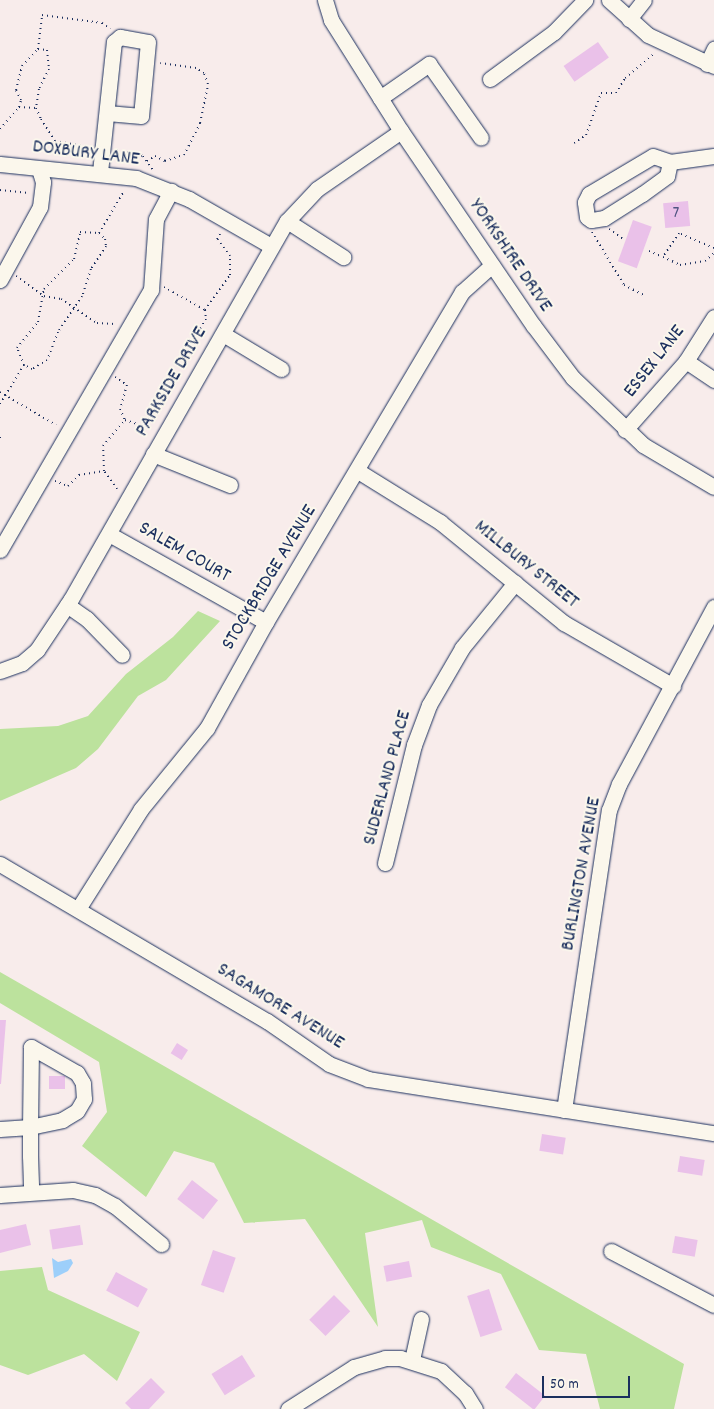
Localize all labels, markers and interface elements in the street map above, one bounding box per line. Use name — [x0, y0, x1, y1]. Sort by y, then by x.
street label: DOXBURY LANE — [31, 136, 141, 172]
street label: YORKSHIRE DRIVE — [463, 195, 557, 317]
house number: 7 — [673, 203, 679, 225]
street label: ESSEX LANE — [619, 321, 691, 403]
street label: PARKSIDE DRIVE — [131, 323, 213, 441]
street label: STOCKBRIDGE AVENUE — [217, 501, 323, 655]
street label: MILLBURY STREET — [469, 515, 583, 615]
street label: SALEM COURT — [134, 517, 234, 589]
street label: SUDERLAND PLACE — [358, 708, 418, 848]
street label: BURLINGTON AVENUE — [557, 795, 607, 953]
street label: SAGAMORE AVENUE — [212, 958, 348, 1056]
scale bar — [544, 1366, 632, 1398]
text: 50 m — [550, 1374, 579, 1396]

